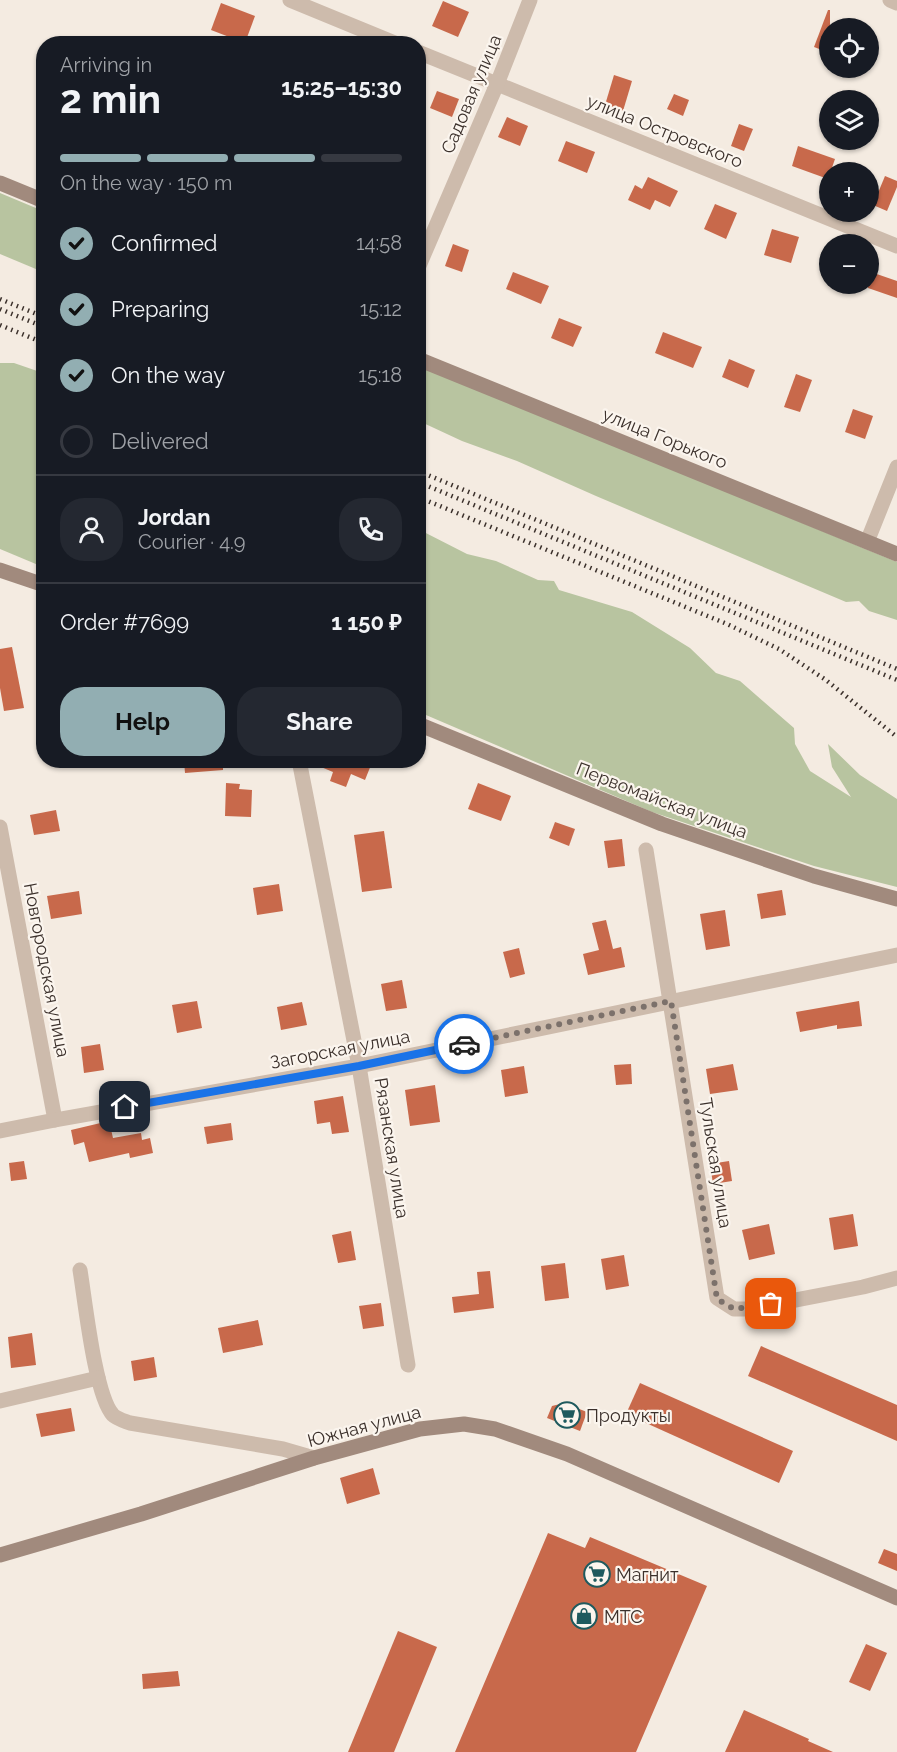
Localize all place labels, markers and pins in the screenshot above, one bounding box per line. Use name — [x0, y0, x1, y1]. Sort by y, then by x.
pin — [99, 1081, 150, 1132]
pin — [745, 1278, 796, 1329]
supermarket icon: Продукты — [552, 1400, 582, 1430]
place label: Продукты — [586, 1405, 671, 1426]
supermarket icon: Магнит — [582, 1559, 612, 1589]
place label: Магнит — [616, 1564, 679, 1585]
shop icon: МТС — [569, 1601, 599, 1631]
place label: МТС — [604, 1606, 643, 1627]

